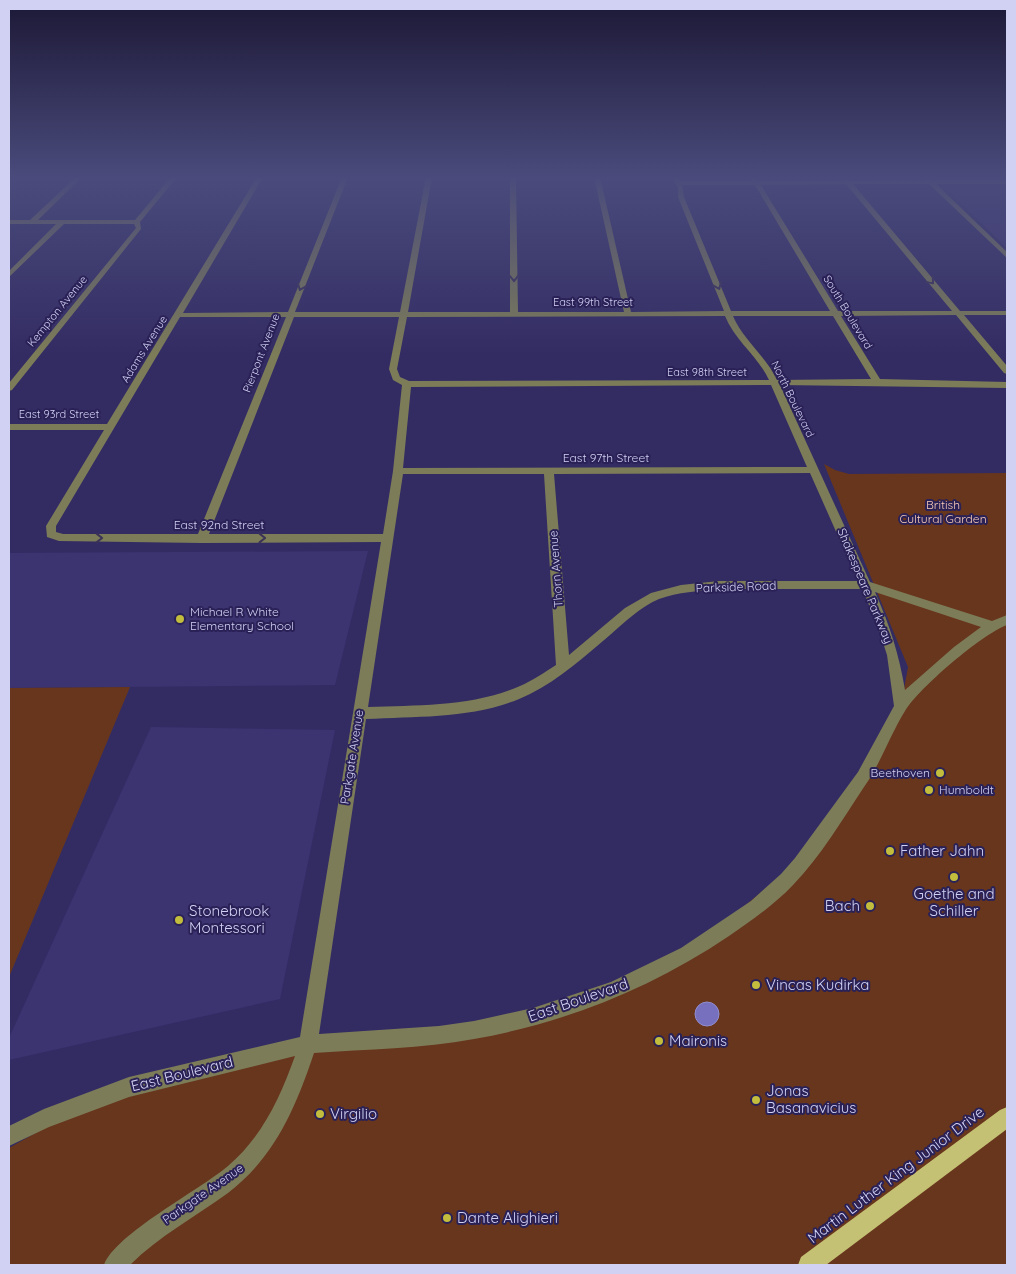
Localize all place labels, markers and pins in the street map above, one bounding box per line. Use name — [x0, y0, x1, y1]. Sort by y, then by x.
place label: Michael R White Elementary School — [190, 604, 294, 633]
marker: Michael R White Elementary School — [174, 613, 186, 625]
place label: Beethoven — [871, 765, 930, 780]
marker: Beethoven — [934, 767, 946, 779]
place label: Humboldt — [939, 782, 994, 797]
marker: Humboldt — [923, 784, 935, 796]
place label: Father Jahn — [900, 841, 984, 860]
marker: Father Jahn — [884, 845, 896, 857]
marker: Goethe and Schiller — [948, 871, 960, 883]
place label: Goethe and Schiller — [914, 884, 995, 920]
place label: Bach — [825, 896, 860, 915]
marker: Bach — [864, 900, 876, 912]
place label: Stonebrook Montessori — [189, 901, 269, 937]
marker: Stonebrook Montessori — [173, 914, 185, 926]
place label: Vincas Kudirka — [766, 975, 869, 994]
marker: Vincas Kudirka — [750, 979, 762, 991]
place label: Maironis — [669, 1031, 727, 1050]
marker: Maironis — [653, 1035, 665, 1047]
place label: Jonas Basanavicius — [766, 1081, 856, 1117]
marker: Jonas Basanavicius — [750, 1094, 762, 1106]
place label: Virgilio — [330, 1104, 377, 1123]
marker: Virgilio — [314, 1108, 326, 1120]
place label: Dante Alighieri — [457, 1208, 558, 1227]
marker: Dante Alighieri — [441, 1212, 453, 1224]

